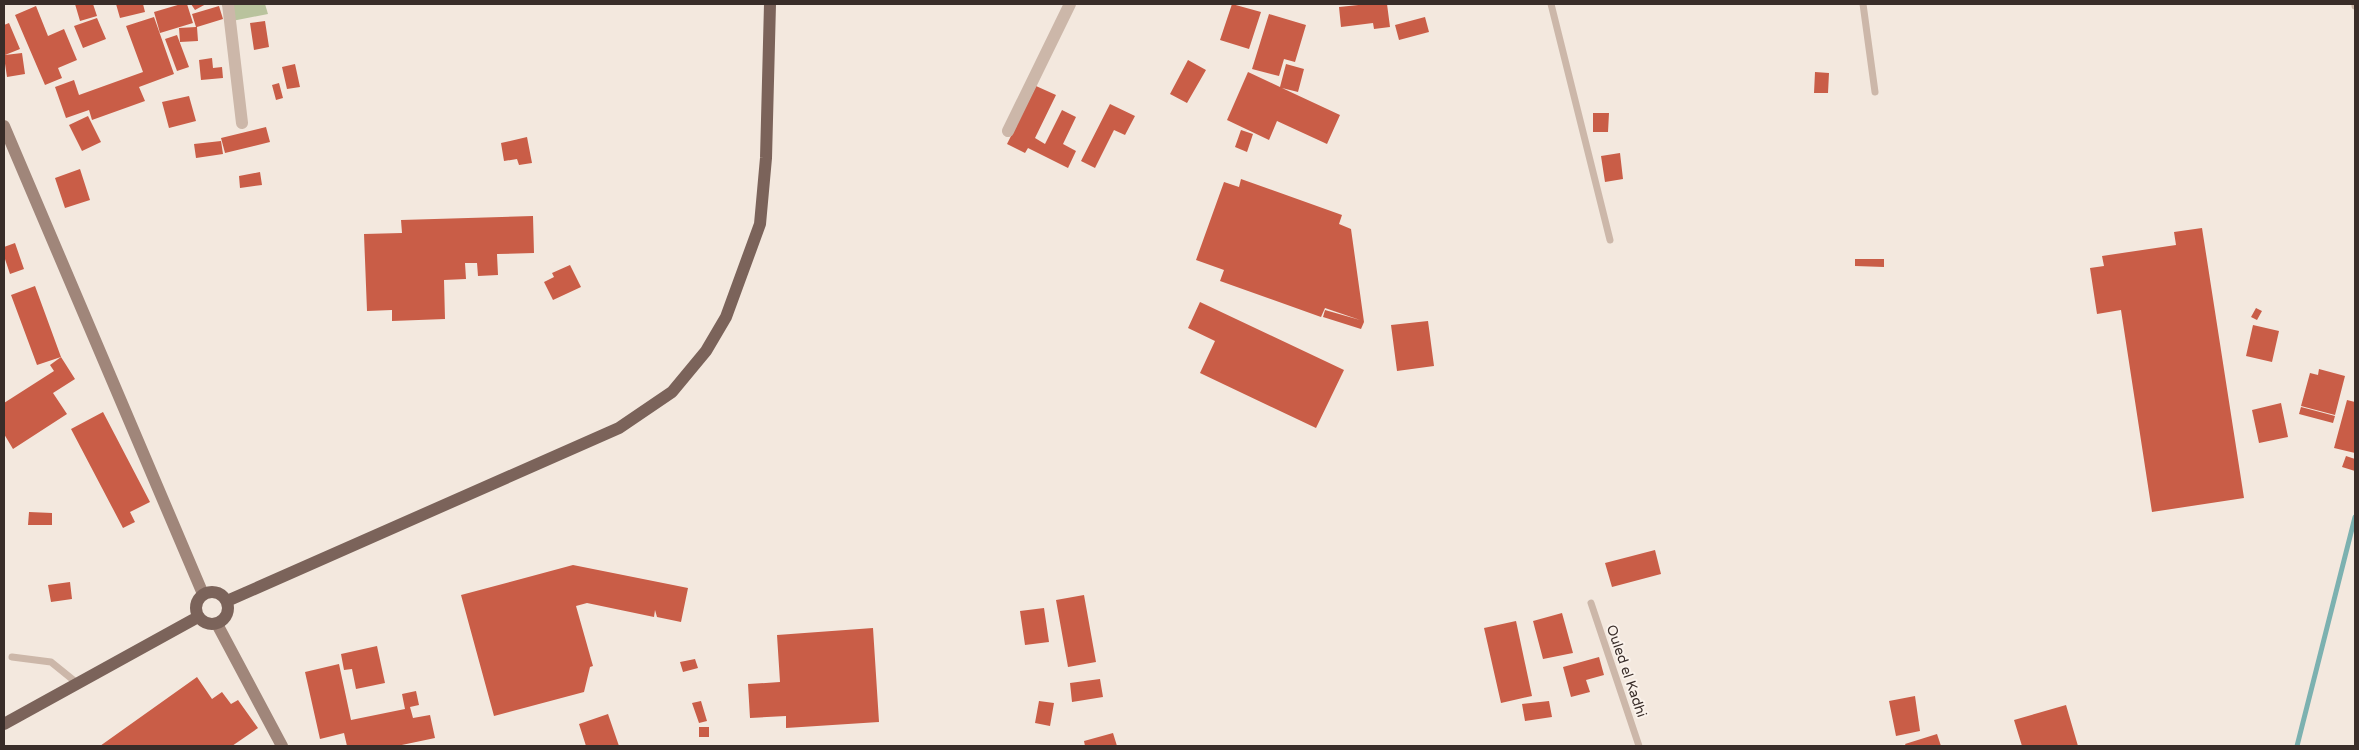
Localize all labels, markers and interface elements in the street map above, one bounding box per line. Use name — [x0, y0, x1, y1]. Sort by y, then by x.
street label: Ouled el Kadhi — [1603, 623, 1650, 720]

